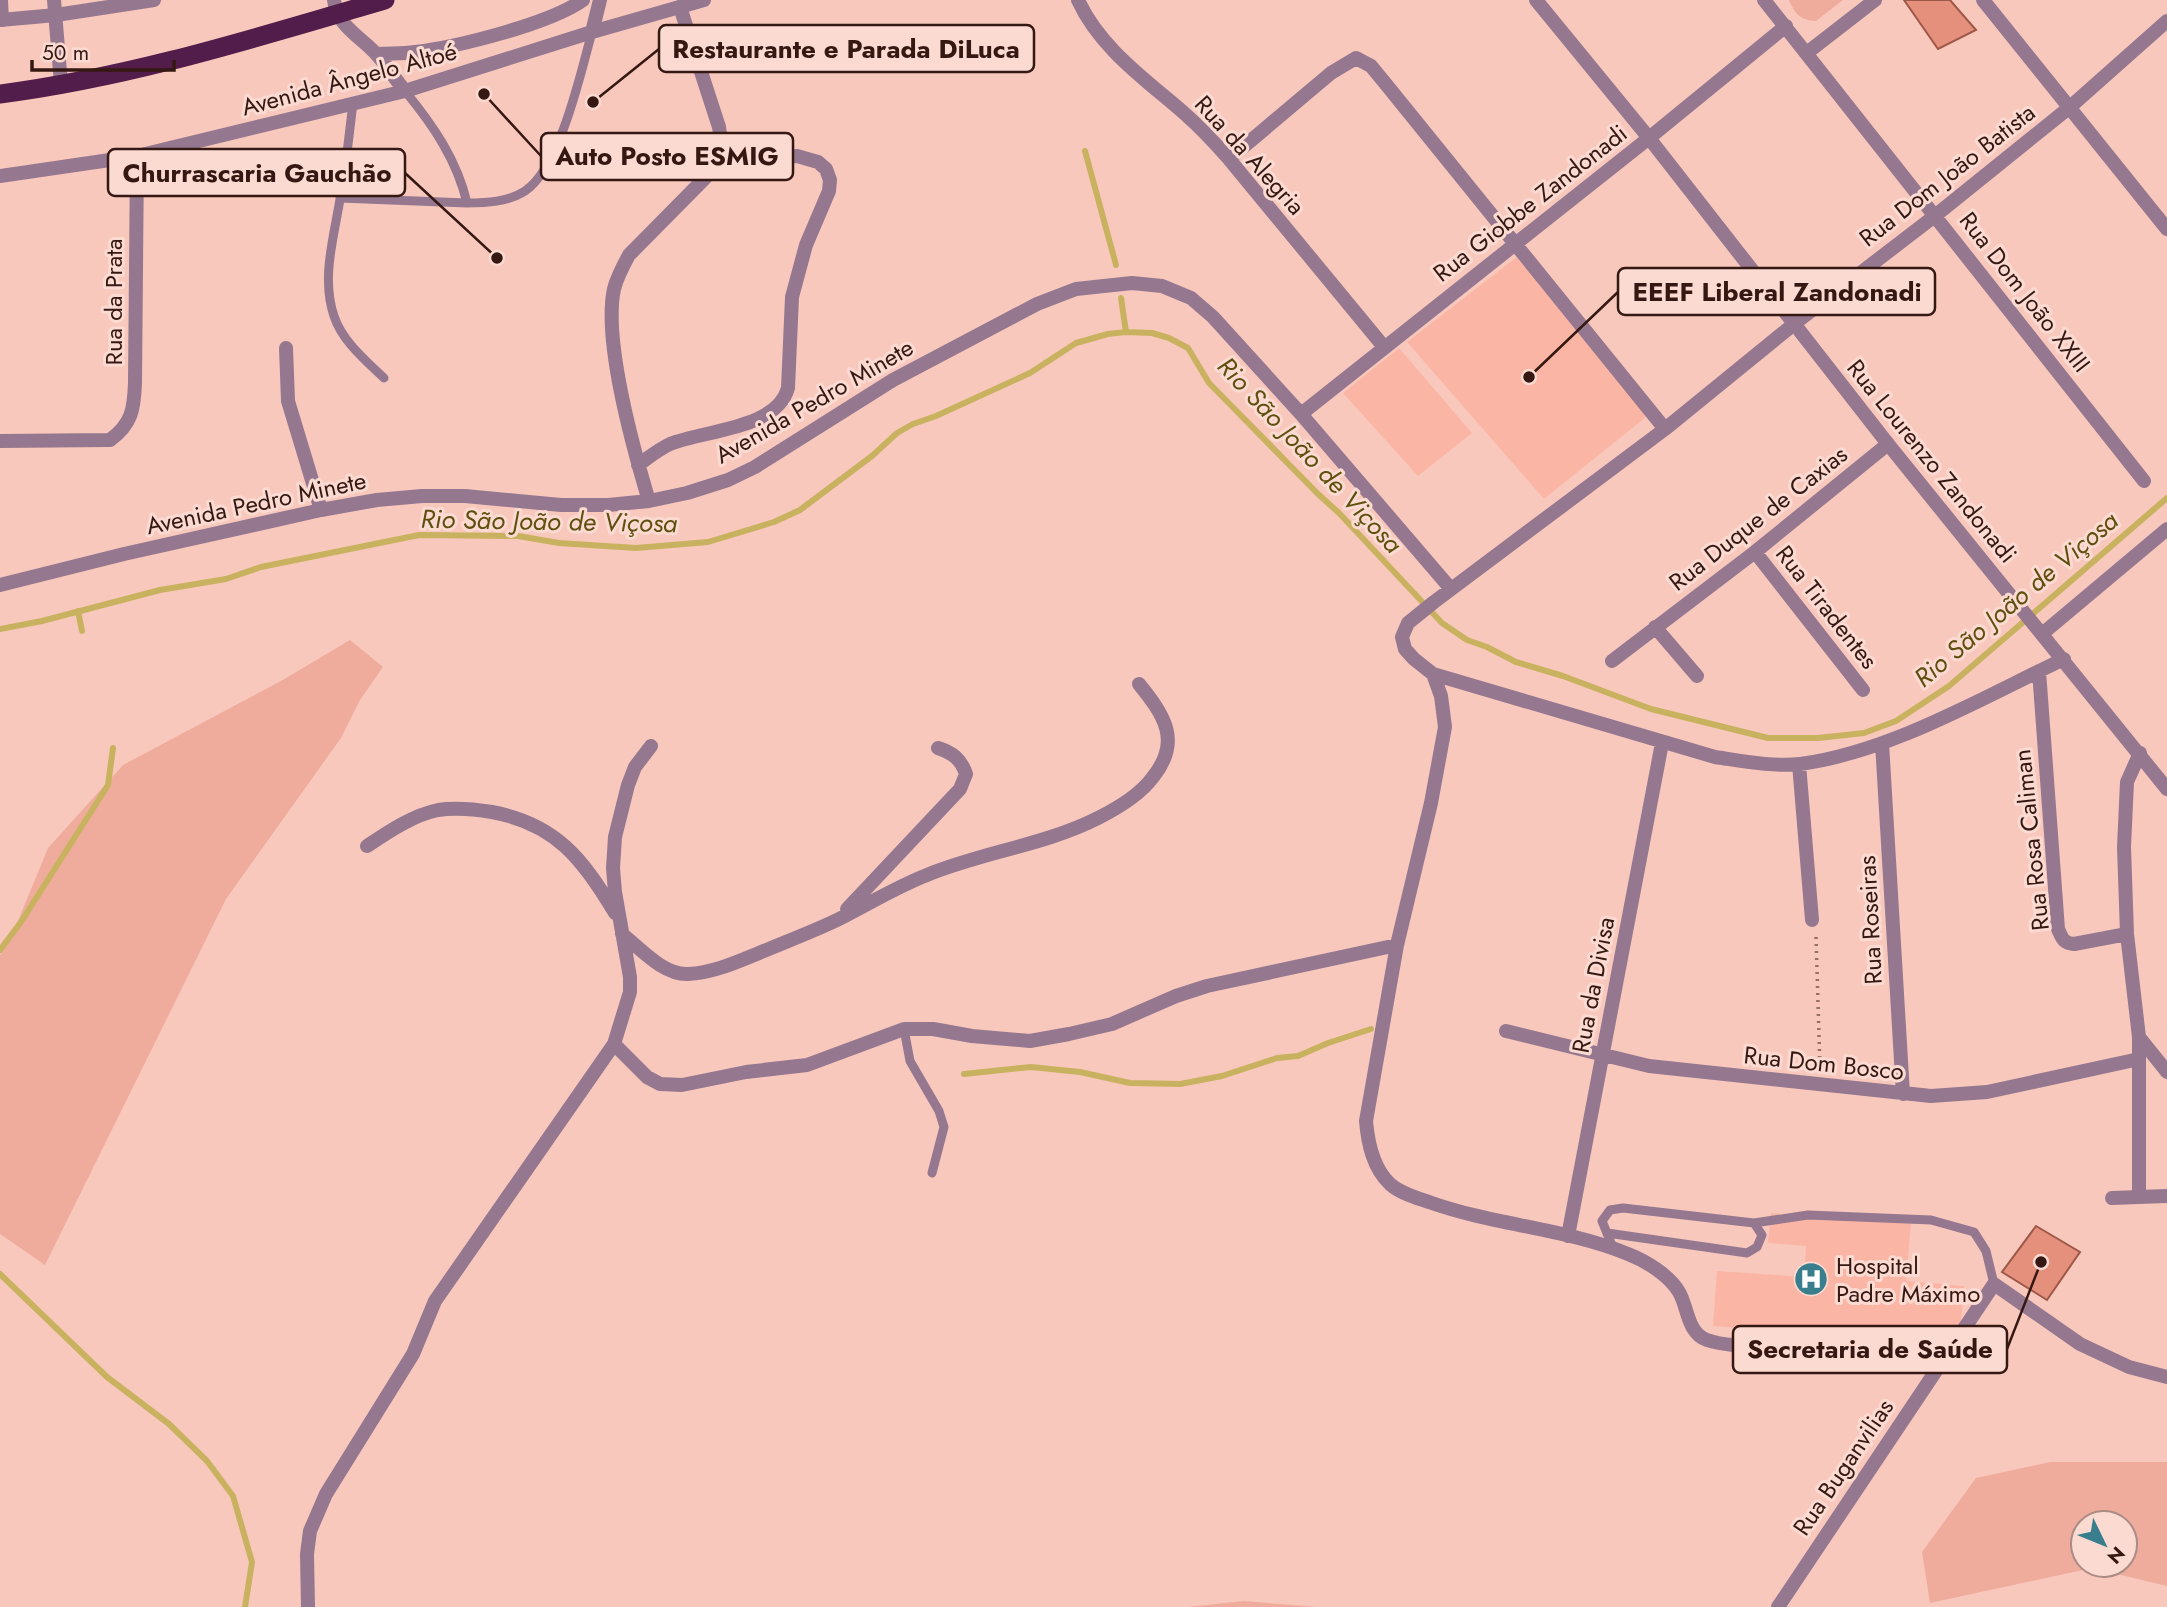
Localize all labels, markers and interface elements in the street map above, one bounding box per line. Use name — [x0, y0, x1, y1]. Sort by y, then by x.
callout: Restaurante e Parada DiLuca — [659, 25, 1034, 72]
scale bar — [32, 28, 173, 72]
text: Restaurante e Parada DiLuca — [672, 30, 1020, 68]
street label: Avenida Ângelo Altoé — [238, 33, 460, 125]
text: 50 m — [42, 38, 89, 68]
street label: Rua da Alegria — [1187, 87, 1313, 223]
street label: Rua Dom João Batista — [1852, 95, 2042, 255]
street label: Rua Giobbe Zandonadi — [1426, 116, 1634, 290]
callout: Auto Posto ESMIG — [541, 133, 793, 180]
text: Auto Posto ESMIG — [554, 137, 779, 175]
callout: Churrascaria Gauchão — [108, 149, 405, 196]
text: Churrascaria Gauchão — [123, 154, 392, 192]
street label: Rua Dom João XXIII — [1951, 204, 2099, 380]
street label: Rua da Prata — [96, 239, 131, 365]
callout: EEEF Liberal Zandonadi — [1618, 268, 1935, 315]
text: EEEF Liberal Zandonadi — [1632, 273, 1922, 311]
street label: Avenida Pedro Minete — [708, 330, 920, 472]
water label: Rio São João de Viçosa — [1209, 348, 1412, 562]
street label: Rua Lourenzo Zandonadi — [1839, 352, 2025, 570]
street label: Rua Duque de Caxias — [1661, 437, 1855, 599]
street label: Avenida Pedro Minete — [143, 463, 369, 543]
water label: Rio São João de Viçosa — [420, 500, 678, 542]
water label: Rio São João de Viçosa — [1905, 502, 2127, 696]
street label: Rua Tiradentes — [1768, 538, 1886, 676]
street label: Rua Rosa Caliman — [2004, 747, 2058, 933]
street label: Rua Roseiras — [1849, 855, 1891, 985]
street label: Rua da Divisa — [1563, 914, 1623, 1056]
street label: Rua Dom Bosco — [1742, 1037, 1906, 1089]
place label: Hospital Padre Máximo — [1836, 1248, 1980, 1311]
hospital icon: Hospital Padre Máximo — [1792, 1260, 1830, 1298]
callout: Secretaria de Saúde — [1733, 1326, 2007, 1373]
text: Secretaria de Saúde — [1747, 1330, 1993, 1368]
street label: Rua Buganvilias — [1784, 1392, 1902, 1542]
north arrow — [2069, 1509, 2139, 1579]
text: N — [2101, 1541, 2131, 1570]

